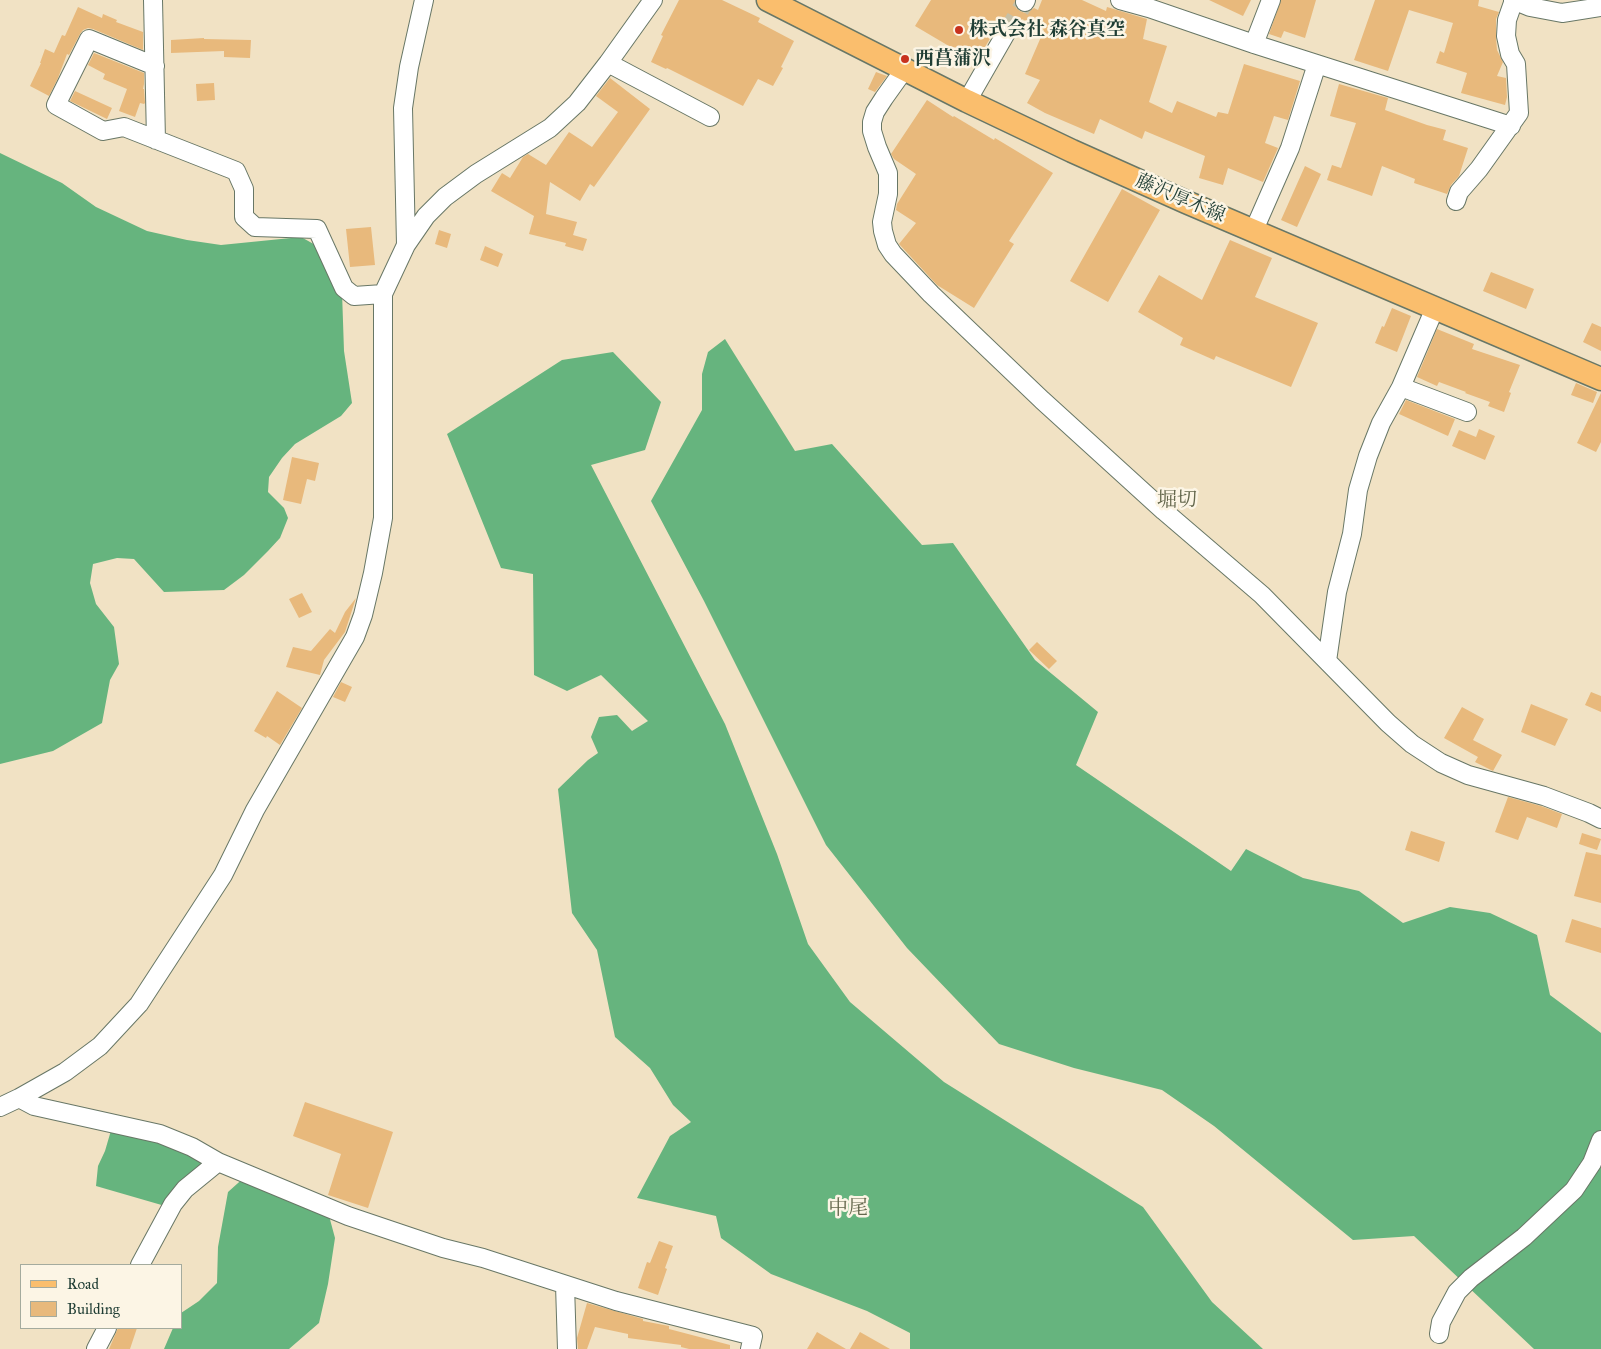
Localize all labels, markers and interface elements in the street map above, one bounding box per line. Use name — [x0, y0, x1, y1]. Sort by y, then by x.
place label: 株式会社 森谷真空 — [969, 19, 1125, 41]
marker: 株式会社 森谷真空 — [953, 24, 965, 36]
place label: 西菖蒲沢 — [915, 48, 991, 70]
marker: 西菖蒲沢 — [899, 53, 911, 65]
street label: 藤沢厚木線 — [1132, 170, 1228, 228]
district label: 堀切 — [1157, 489, 1197, 513]
district label: 中尾 — [828, 1197, 868, 1221]
legend — [20, 1264, 182, 1329]
text: Road — [67, 1275, 99, 1293]
text: Building — [67, 1300, 120, 1318]

